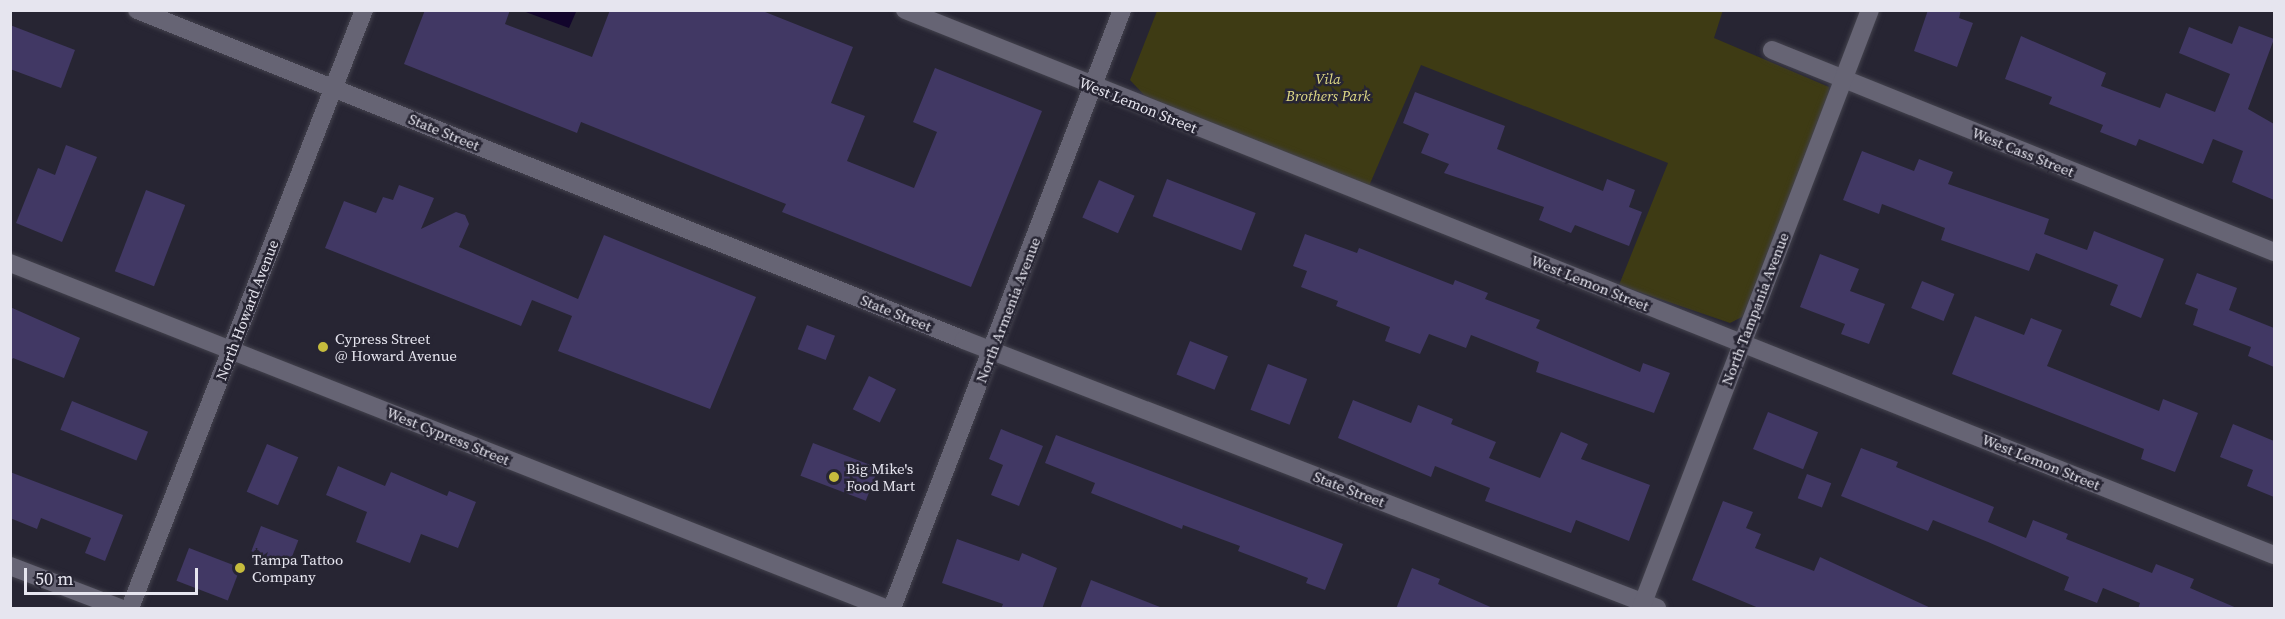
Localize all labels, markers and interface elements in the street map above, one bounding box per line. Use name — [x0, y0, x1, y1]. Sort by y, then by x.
park label: Vila Brothers Park — [1286, 69, 1370, 104]
street label: West Lemon Street — [1076, 73, 1200, 137]
street label: State Street — [406, 110, 482, 154]
street label: West Cass Street — [1969, 123, 2077, 181]
street label: North Tampania Avenue — [1717, 230, 1793, 388]
street label: North Armenia Avenue — [972, 235, 1044, 385]
street label: North Howard Avenue — [212, 237, 282, 383]
street label: West Lemon Street — [1528, 251, 1652, 315]
street label: State Street — [858, 291, 934, 335]
place label: Cypress Street @ Howard Avenue — [335, 329, 457, 364]
marker: Cypress Street @ Howard Avenue — [316, 340, 330, 354]
street label: West Cypress Street — [384, 403, 512, 469]
street label: West Lemon Street — [1979, 430, 2103, 494]
place label: Big Mike's Food Mart — [846, 459, 915, 494]
street label: State Street — [1311, 467, 1387, 511]
marker: Big Mike's Food Mart — [827, 470, 841, 484]
place label: Tampa Tattoo Company — [252, 550, 344, 585]
scale bar — [27, 556, 201, 594]
marker: Tampa Tattoo Company — [233, 561, 247, 575]
text: 50 m — [35, 566, 73, 591]

